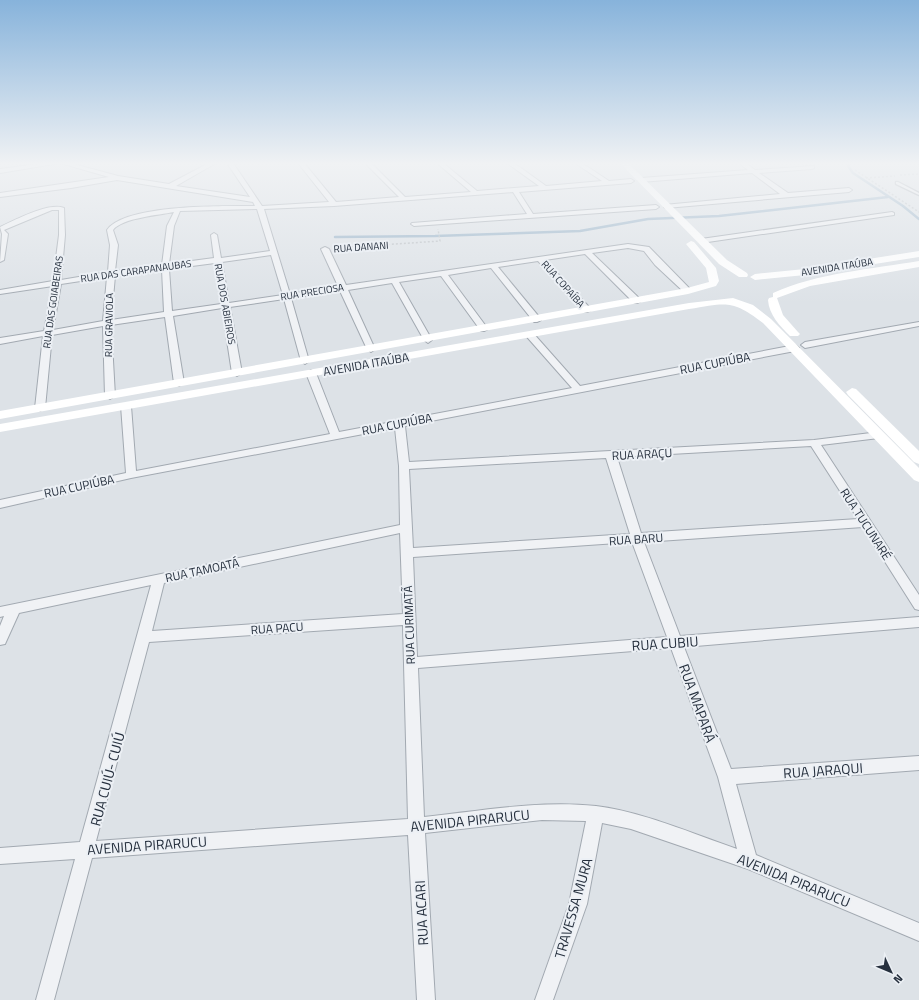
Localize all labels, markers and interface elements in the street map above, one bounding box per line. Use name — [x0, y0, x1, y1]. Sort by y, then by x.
street label: RUA DANANI — [333, 238, 389, 256]
street label: AVENIDA ITAÚBA — [800, 254, 874, 280]
street label: RUA DAS GOIABEIRAS — [39, 255, 67, 349]
street label: RUA DAS CARAPANAUBAS — [80, 256, 192, 286]
street label: RUA COPAÍBA — [538, 257, 588, 311]
street label: RUA DOS ABIEIROS — [210, 262, 240, 346]
street label: RUA PRECIOSA — [279, 280, 345, 304]
street label: RUA GRAVIOLA — [101, 293, 117, 357]
street label: AVENIDA ITAÚBA — [322, 347, 410, 381]
street label: RUA CUPIÚBA — [678, 347, 752, 379]
street label: RUA CUPIÚBA — [360, 408, 434, 440]
street label: RUA ARAÇU — [611, 443, 673, 465]
street label: RUA CUPIÚBA — [42, 469, 116, 503]
street label: RUA TUCUNARÉ — [836, 484, 897, 564]
street label: RUA BARU — [608, 528, 664, 550]
street label: RUA TAMOATÁ — [163, 553, 241, 587]
street label: RUA CURIMATÃ — [398, 585, 420, 665]
street label: RUA PACU — [250, 617, 304, 639]
street label: RUA CUBIU — [631, 630, 699, 656]
street label: RUA MAPARÁ — [674, 661, 722, 746]
street label: RUA CUIÚ- CUIÚ — [84, 730, 130, 828]
street label: RUA JARAQUI — [782, 757, 864, 783]
street label: AVENIDA PIRARUCU — [409, 803, 531, 837]
street label: AVENIDA PIRARUCU — [86, 830, 208, 860]
street label: AVENIDA PIRARUCU — [734, 848, 854, 912]
street label: TRAVESSA MURA — [549, 855, 598, 961]
street label: RUA ACARI — [409, 880, 433, 946]
north arrow — [871, 952, 911, 992]
text: N — [890, 971, 907, 987]

